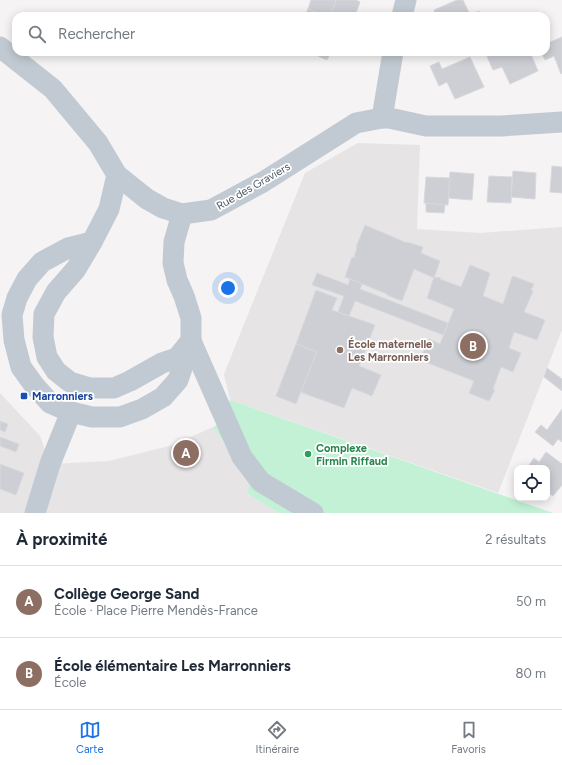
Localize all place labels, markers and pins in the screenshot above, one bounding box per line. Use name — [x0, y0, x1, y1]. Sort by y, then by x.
pin: B — [460, 331, 486, 361]
place label: École maternelle Les Marronniers — [348, 337, 432, 364]
marker: École maternelle Les Marronniers — [335, 345, 345, 355]
place label: Marronniers — [32, 390, 93, 403]
marker: Marronniers — [19, 391, 29, 401]
pin: A — [173, 438, 199, 468]
place label: Complexe Firmin Riffaud — [316, 442, 388, 468]
marker: Complexe Firmin Riffaud — [303, 449, 313, 459]

